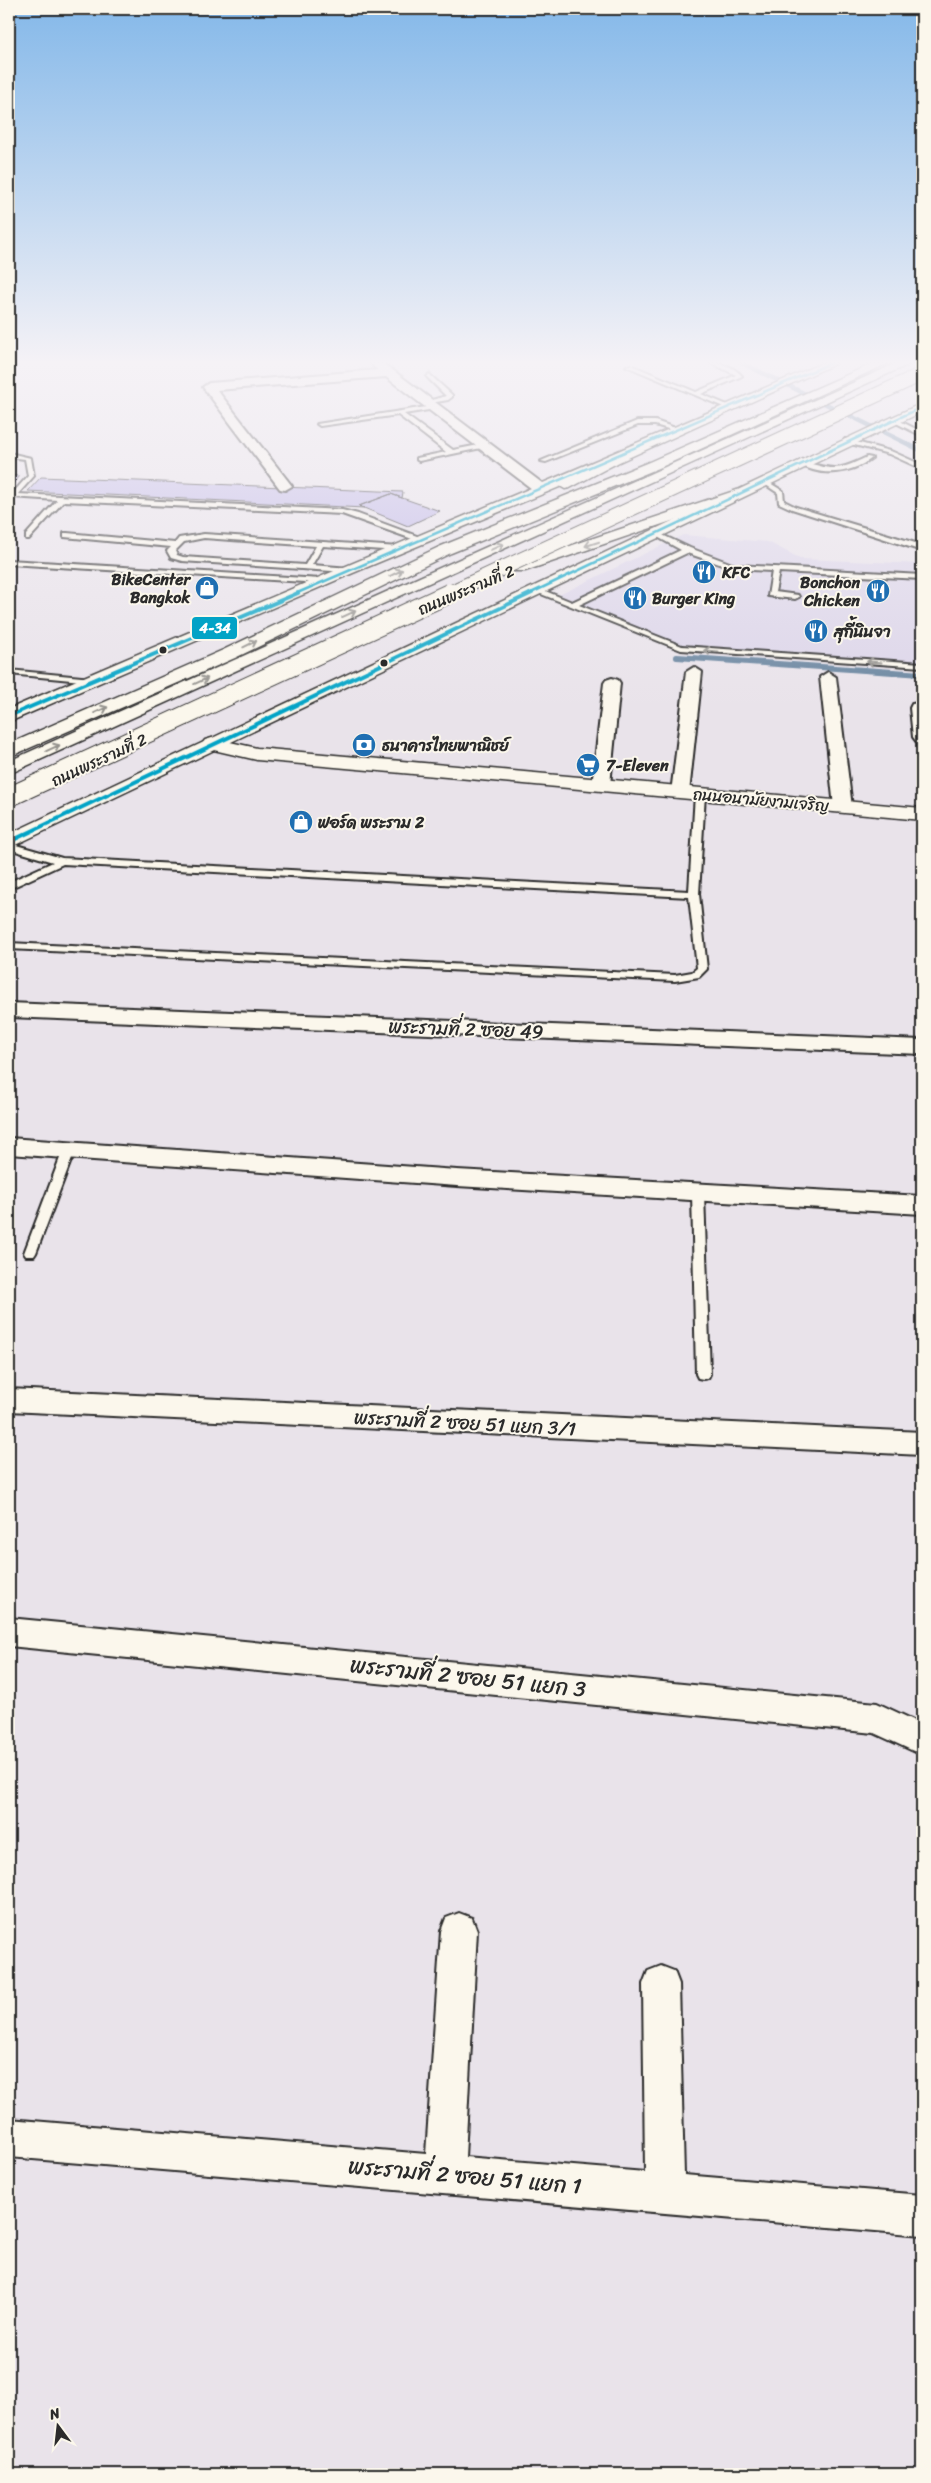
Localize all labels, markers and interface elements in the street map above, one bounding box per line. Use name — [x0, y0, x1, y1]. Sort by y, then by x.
one-way arrow — [584, 540, 600, 550]
one-way arrow — [489, 542, 504, 552]
street label: ถนนพระรามที่ 2 — [413, 556, 519, 624]
place label: KFC — [721, 558, 750, 587]
restaurant icon: KFC — [691, 559, 717, 585]
place label: BikeCenter Bangkok — [111, 565, 191, 612]
one-way arrow — [388, 568, 403, 578]
place label: Bonchon Chicken — [800, 568, 860, 615]
shop icon: BikeCenter Bangkok — [194, 575, 220, 601]
restaurant icon: Bonchon Chicken — [865, 578, 891, 604]
place label: Burger King — [652, 584, 736, 613]
restaurant icon: Burger King — [622, 585, 648, 611]
one-way arrow — [341, 609, 356, 619]
place label: สุกี้นินจา — [833, 615, 891, 646]
line badge: 4-34 — [191, 616, 238, 640]
text: 4-34 — [198, 616, 231, 641]
restaurant icon: สุกี้นินจา — [803, 618, 829, 644]
one-way arrow — [242, 639, 257, 648]
unlabelled marker — [158, 645, 168, 655]
one-way arrow — [704, 646, 720, 655]
one-way arrow — [866, 657, 882, 666]
unlabelled marker — [379, 658, 389, 668]
one-way arrow — [193, 676, 208, 686]
one-way arrow — [93, 705, 108, 715]
street label: ถนนพระรามที่ 2 — [46, 725, 152, 795]
place label: ธนาคารไทยพาณิชย์ — [382, 731, 512, 760]
bank icon: ธนาคารไทยพาณิชย์ — [351, 732, 377, 758]
one-way arrow — [45, 743, 60, 753]
place label: 7-Eleven — [606, 751, 669, 780]
supermarket icon: 7-Eleven — [575, 752, 601, 778]
street label: ถนนอนามัยงามเจริญ — [692, 780, 830, 820]
place label: ฟอร์ด พระราม 2 — [318, 808, 425, 837]
shop icon: ฟอร์ด พระราม 2 — [288, 809, 314, 835]
street label: พระรามที่ 2 ซอย 49 — [388, 1010, 544, 1048]
street label: พระรามที่ 2 ซอย 51 แยก 3/1 — [353, 1401, 577, 1445]
street label: พระรามที่ 2 ซอย 51 แยก 3 — [348, 1644, 588, 1709]
street label: พระรามที่ 2 ซอย 51 แยก 1 — [347, 2145, 583, 2206]
north arrow — [32, 2400, 82, 2450]
text: N — [46, 2401, 63, 2428]

